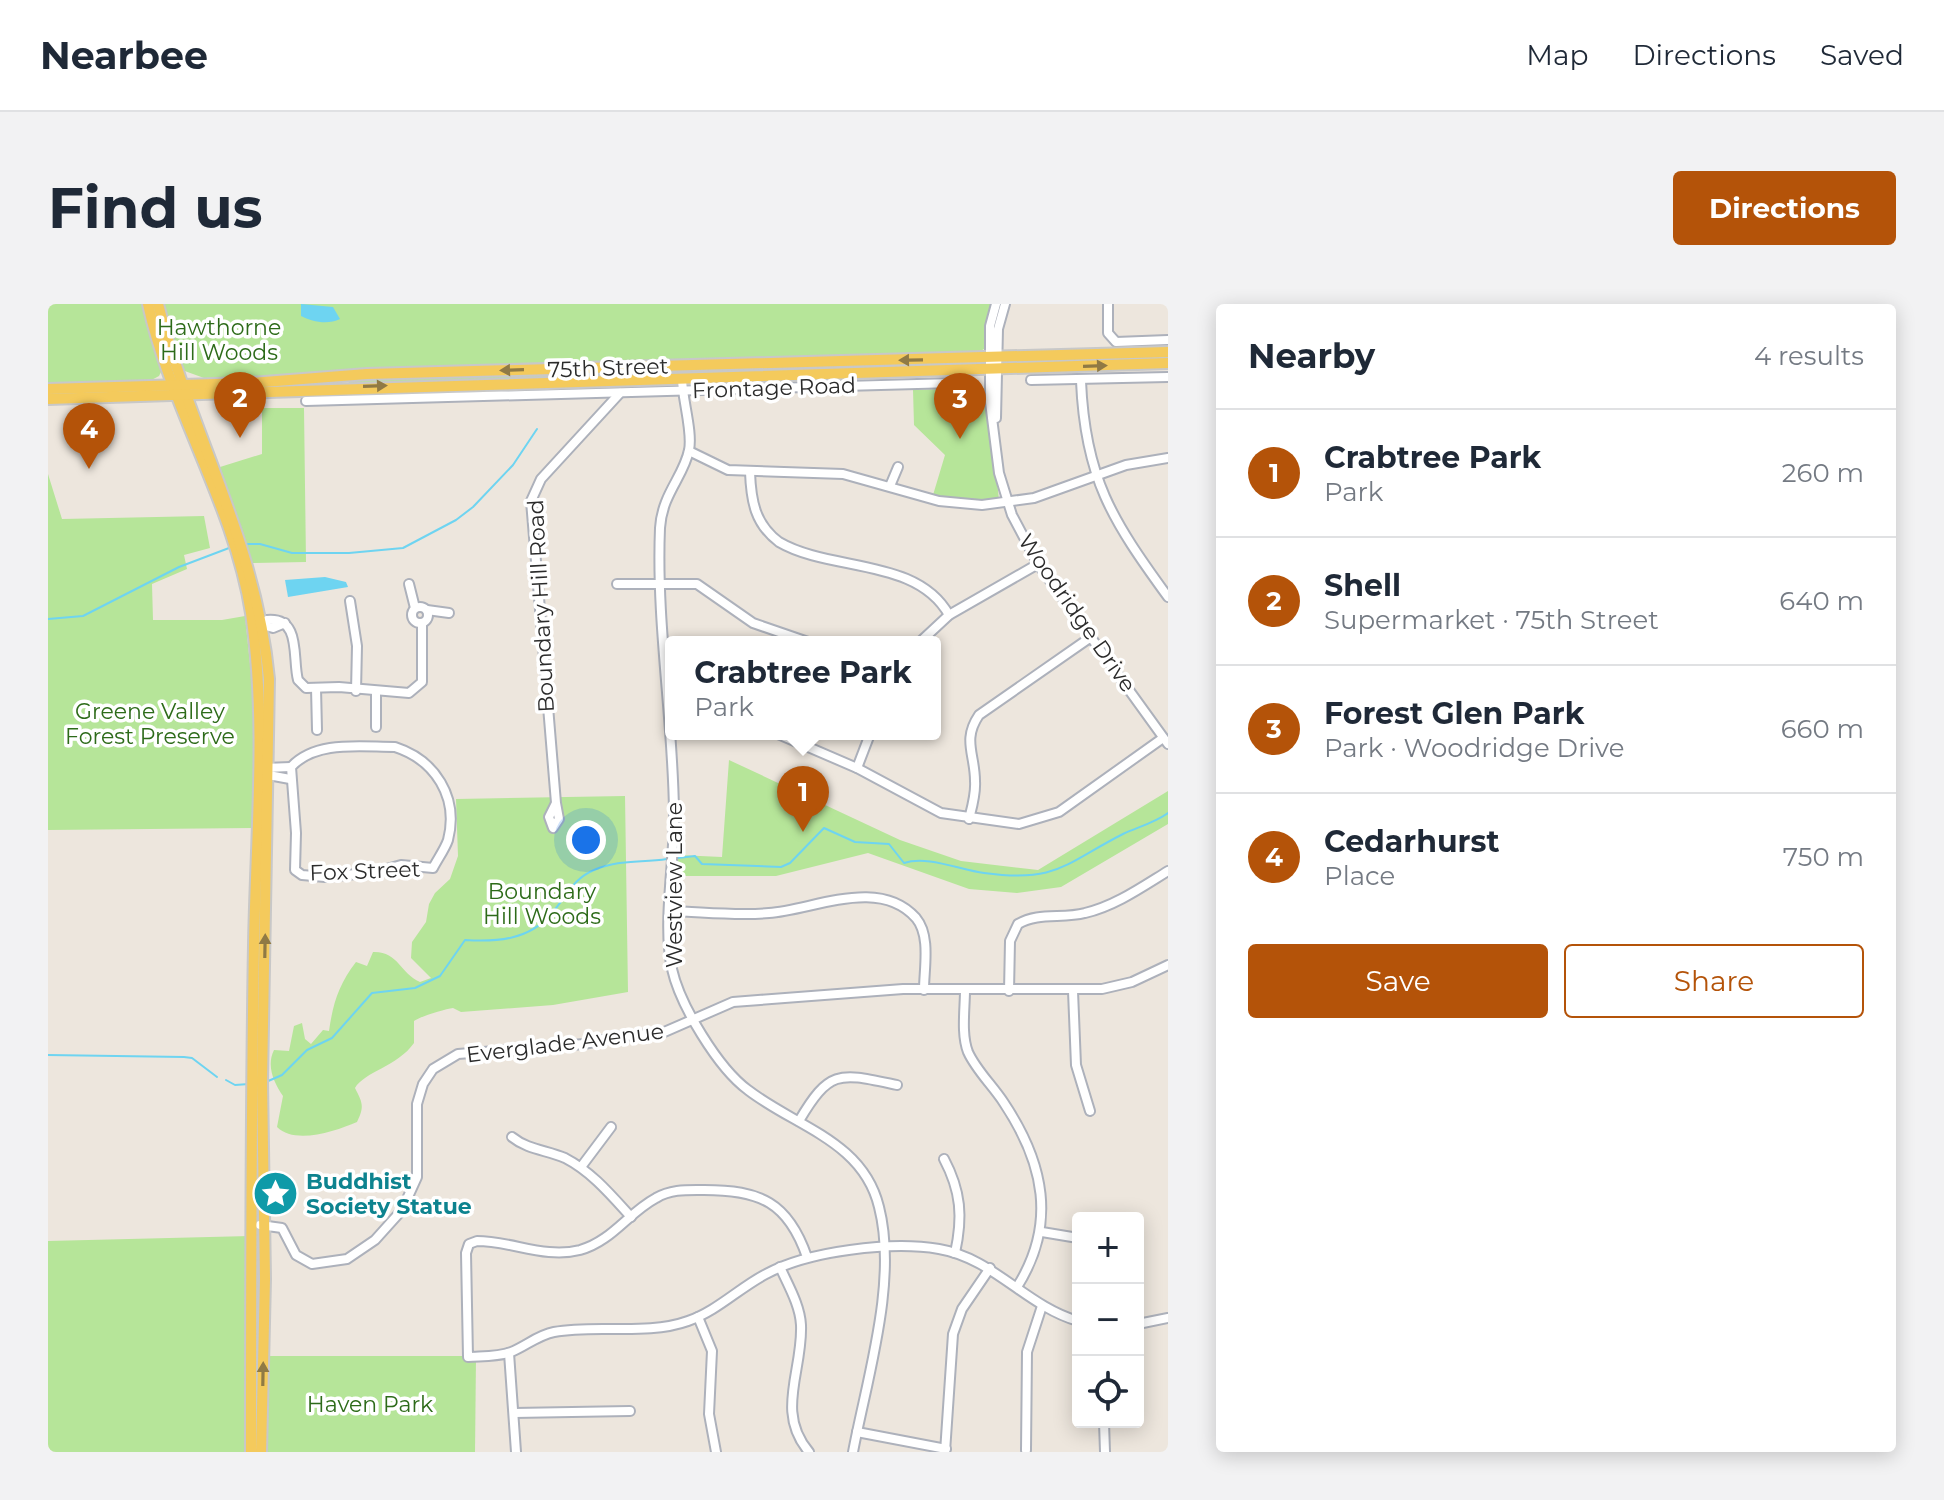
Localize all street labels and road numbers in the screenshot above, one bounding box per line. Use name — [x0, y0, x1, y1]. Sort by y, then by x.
street label: 75th Street — [547, 352, 669, 384]
street label: Frontage Road — [692, 372, 856, 404]
street label: Boundary Hill Road — [522, 499, 560, 713]
street label: Woodridge Drive — [1012, 529, 1142, 697]
street label: Westview Lane — [661, 802, 688, 968]
street label: Fox Street — [309, 856, 421, 886]
street label: Everglade Avenue — [465, 1017, 665, 1069]

